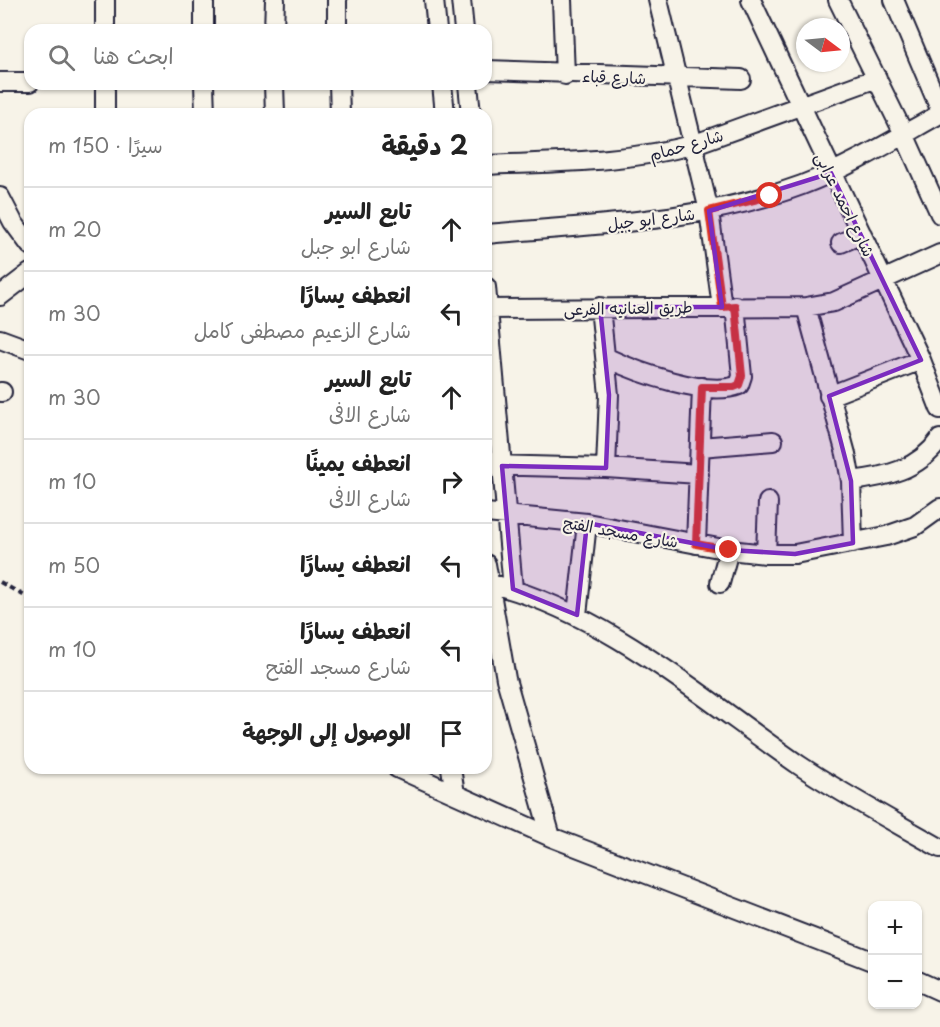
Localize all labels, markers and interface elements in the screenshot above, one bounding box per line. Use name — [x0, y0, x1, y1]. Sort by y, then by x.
north arrow — [796, 18, 850, 72]
search box — [24, 24, 492, 90]
text: ابحث هنا — [93, 38, 174, 71]
icon: search — [45, 41, 78, 74]
street label: شارع قباء — [581, 63, 646, 90]
street label: شارع حمام — [646, 122, 726, 168]
text: 2 دقيقة — [381, 125, 468, 164]
text: سيرًا · 150 m — [48, 130, 163, 160]
street label: شارع احمد عرابى — [809, 148, 882, 261]
route start — [756, 182, 782, 208]
text: تابع السير — [326, 193, 411, 226]
street label: شارع ابو جبل — [606, 201, 696, 236]
icon: ahead — [435, 213, 468, 246]
text: 20 m — [48, 214, 101, 244]
text: شارع ابو جبل — [301, 231, 411, 261]
text: انعطف يسارًا — [300, 277, 411, 310]
street label: طريق العنانيه الفرعى — [563, 294, 693, 320]
icon: left — [435, 297, 468, 330]
text: 30 m — [48, 298, 101, 328]
text: شارع الزعيم مصطفى كامل — [194, 315, 411, 345]
text: تابع السير — [326, 361, 411, 394]
icon: ahead — [435, 381, 468, 414]
text: 30 m — [48, 382, 101, 412]
text: شارع الافى — [329, 399, 411, 429]
text: انعطف يمينًا — [306, 445, 411, 478]
icon: right — [435, 465, 468, 498]
text: 10 m — [48, 466, 96, 496]
text: شارع الافى — [329, 483, 411, 513]
street label: شارع مسجد الفتح — [562, 509, 680, 554]
route end — [715, 536, 741, 562]
text: انعطف يسارًا — [300, 546, 411, 579]
icon: left — [435, 549, 468, 582]
text: 50 m — [48, 550, 100, 580]
text: انعطف يسارًا — [300, 613, 411, 646]
icon: left — [435, 633, 468, 666]
text: 10 m — [48, 634, 96, 664]
text: شارع مسجد الفتح — [266, 651, 411, 681]
text: الوصول إلى الوجهة — [242, 714, 411, 747]
icon: arrive — [435, 717, 468, 750]
map controls — [868, 901, 922, 1009]
button: + — [868, 901, 922, 955]
button: − — [868, 955, 922, 1009]

